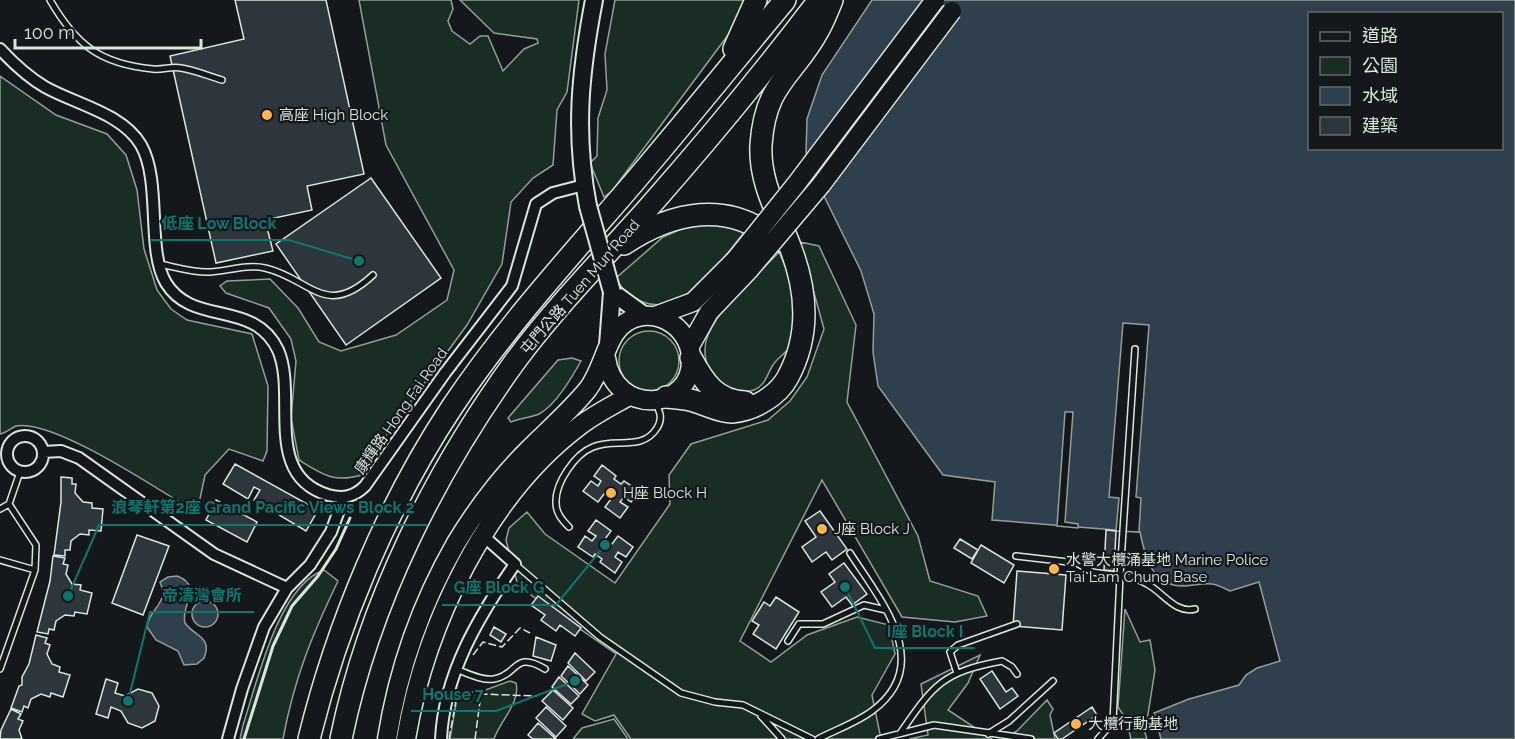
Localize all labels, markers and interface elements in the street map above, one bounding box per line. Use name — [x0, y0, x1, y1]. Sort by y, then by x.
scale bar — [15, 12, 201, 50]
legend — [1308, 12, 1503, 150]
text: 100 m — [24, 22, 75, 43]
text: 道路 — [1362, 25, 1398, 46]
text: 公園 — [1362, 55, 1398, 76]
text: 水域 — [1362, 85, 1398, 106]
place label: 高座 High Block — [279, 106, 388, 124]
marker: 高座 High Block — [260, 108, 274, 122]
text: 建築 — [1362, 115, 1398, 136]
callout: 低座 Low Block — [150, 206, 289, 240]
text: 低座 Low Block — [162, 214, 277, 233]
street label: 屯門公路 Tuen Mun Road — [517, 216, 643, 358]
street label: 康輝路 Hong Fai Road — [351, 345, 451, 477]
place label: H座 Block H — [623, 484, 707, 502]
marker: H座 Block H — [604, 486, 618, 500]
callout: 浪琴軒第2座 Grand Pacific Views Block 2 — [99, 491, 427, 525]
text: 浪琴軒第2座 Grand Pacific Views Block 2 — [112, 498, 414, 517]
place label: J座 Block J — [834, 520, 910, 538]
marker: J座 Block J — [815, 522, 829, 536]
place label: 水警大欖涌基地 Marine Police Tai Lam Chung Base — [1066, 551, 1269, 586]
marker: 水警大欖涌基地 Marine Police Tai Lam Chung Base — [1047, 562, 1061, 576]
callout: G座 Block G — [442, 571, 556, 605]
callout: 帝濤灣會所 — [150, 578, 254, 612]
text: G座 Block G — [454, 578, 544, 597]
text: 帝濤灣會所 — [162, 586, 242, 605]
callout: I座 Block I — [875, 614, 975, 648]
text: I座 Block I — [887, 622, 963, 641]
callout: House 7 — [411, 677, 496, 711]
text: House 7 — [422, 685, 484, 704]
place label: 大欖行動基地 — [1088, 715, 1178, 733]
marker: 大欖行動基地 — [1069, 717, 1083, 731]

